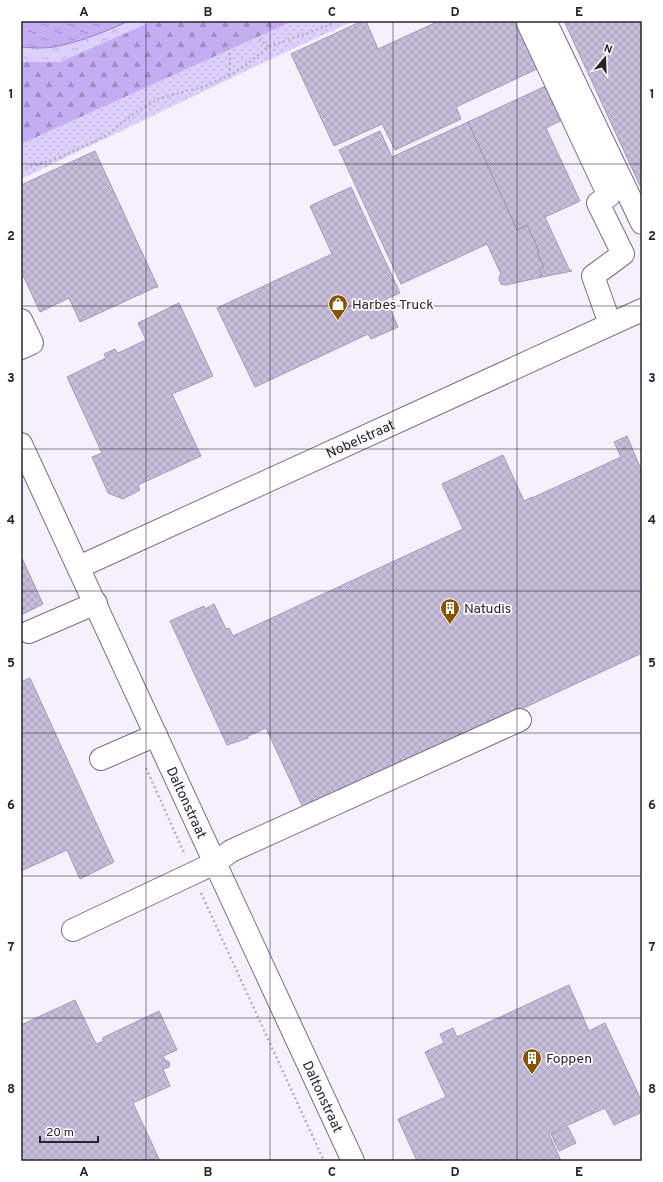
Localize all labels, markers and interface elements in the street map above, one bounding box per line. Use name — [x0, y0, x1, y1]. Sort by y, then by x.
text: A — [79, 5, 89, 21]
text: B — [204, 5, 213, 21]
text: C — [328, 5, 336, 21]
text: D — [450, 5, 460, 21]
text: E — [575, 5, 583, 21]
north arrow — [585, 38, 625, 78]
text: N — [602, 42, 614, 57]
text: 1 — [8, 87, 14, 103]
text: 1 — [649, 87, 655, 103]
text: 2 — [7, 229, 15, 245]
text: 2 — [648, 229, 656, 245]
shop icon: Harbes Truck — [327, 293, 349, 321]
place label: Harbes Truck — [352, 297, 434, 314]
text: 3 — [7, 371, 15, 387]
text: 3 — [648, 371, 656, 387]
street label: Nobelstraat — [324, 417, 398, 463]
text: 4 — [7, 513, 15, 529]
text: 4 — [648, 513, 656, 529]
building icon: Natudis — [439, 597, 461, 625]
place label: Natudis — [464, 601, 511, 618]
text: 5 — [7, 656, 15, 672]
text: 5 — [648, 656, 656, 672]
street label: Daltonstraat — [162, 764, 210, 842]
text: 6 — [7, 798, 15, 814]
text: 6 — [648, 798, 656, 814]
text: 7 — [8, 940, 15, 956]
text: 7 — [649, 940, 656, 956]
building icon: Foppen — [521, 1047, 543, 1075]
place label: Foppen — [546, 1051, 592, 1068]
street label: Daltonstraat — [298, 1058, 346, 1136]
text: 8 — [7, 1082, 15, 1098]
text: 8 — [648, 1082, 656, 1098]
scale bar — [40, 1118, 98, 1144]
text: 20 m — [46, 1125, 74, 1141]
text: A — [79, 1165, 89, 1181]
text: B — [204, 1165, 213, 1181]
text: C — [328, 1165, 336, 1181]
text: D — [450, 1165, 460, 1181]
text: E — [575, 1165, 583, 1181]

